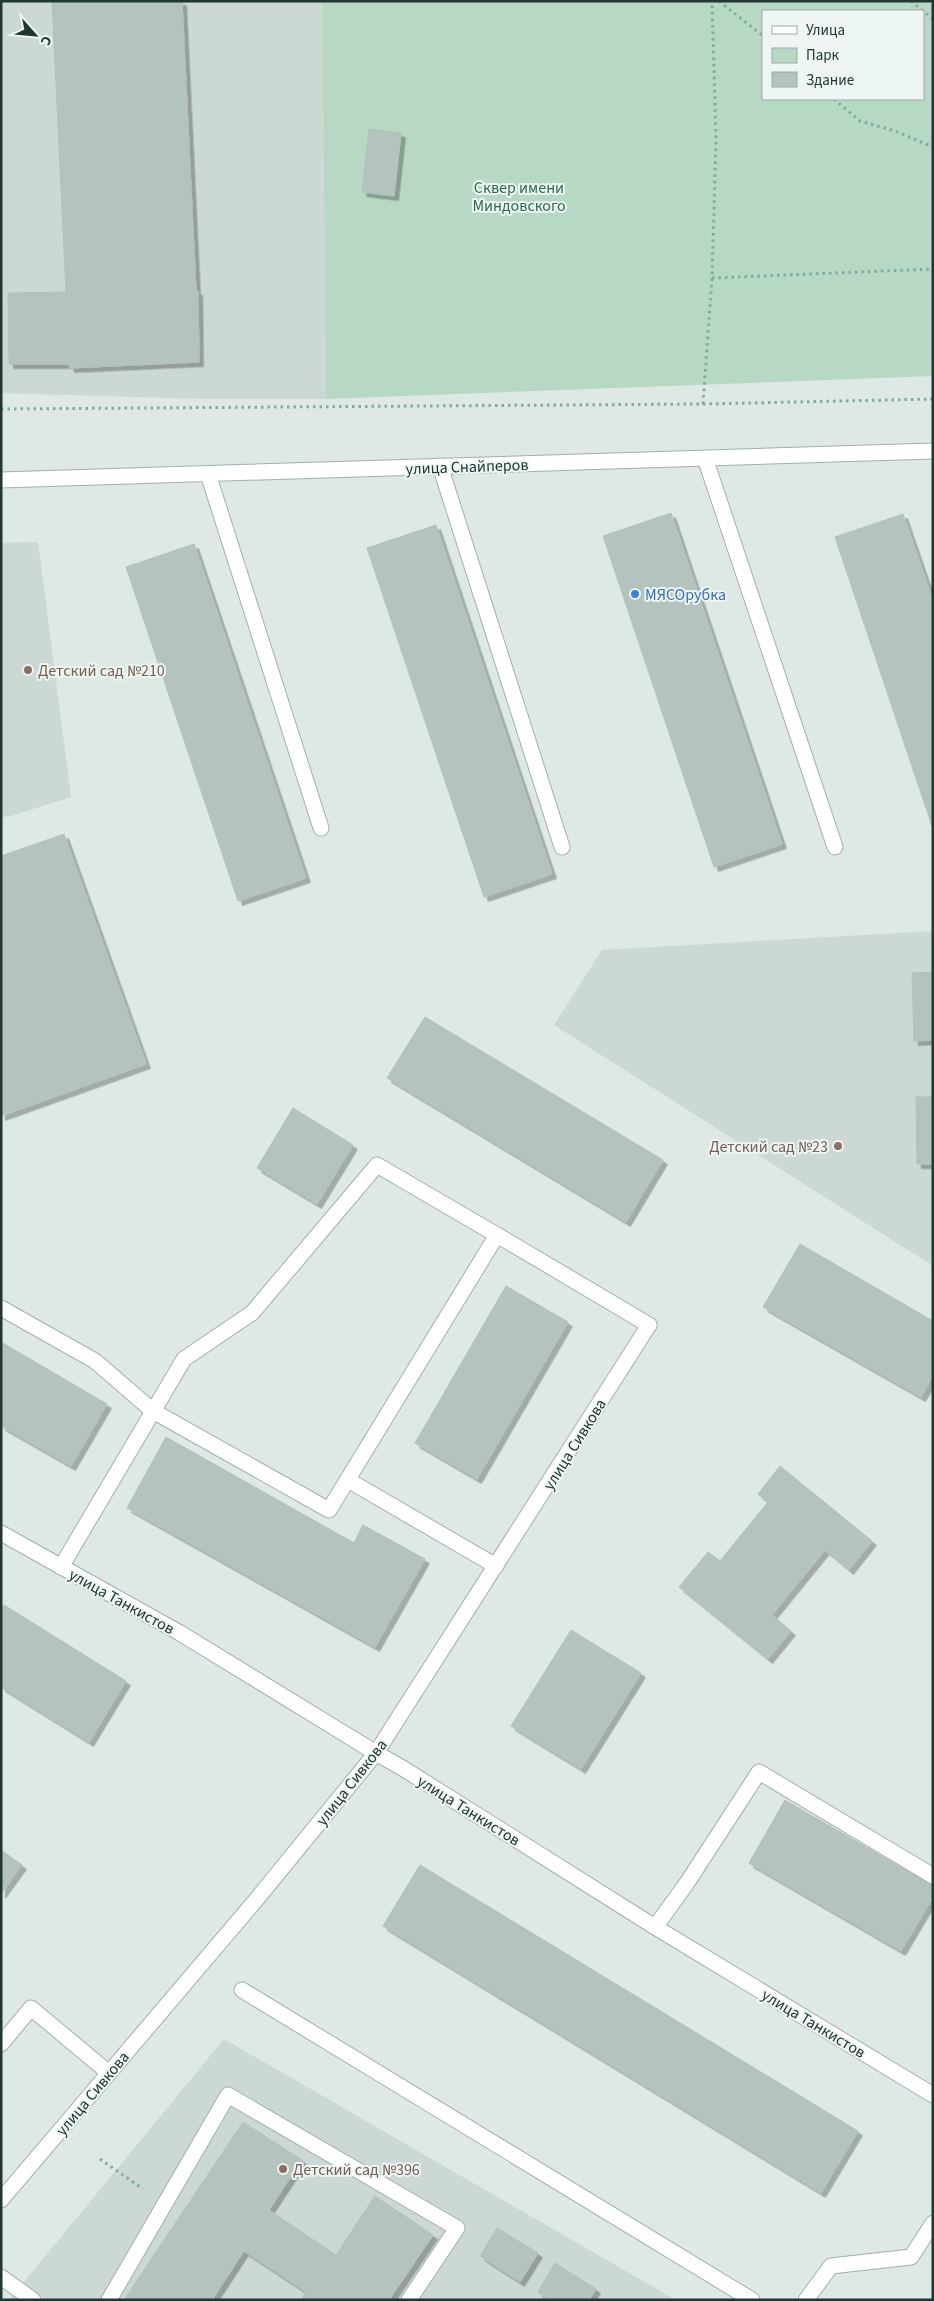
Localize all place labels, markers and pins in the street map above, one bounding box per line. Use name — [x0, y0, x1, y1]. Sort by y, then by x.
place label: МЯСОрубка — [645, 584, 726, 606]
marker: МЯСОрубка — [629, 588, 641, 600]
place label: Детский сад №210 — [38, 660, 165, 682]
marker: Детский сад №210 — [22, 664, 34, 676]
place label: Детский сад №23 — [709, 1136, 828, 1158]
marker: Детский сад №23 — [832, 1140, 844, 1152]
place label: Детский сад №396 — [293, 2159, 420, 2181]
marker: Детский сад №396 — [277, 2163, 289, 2175]

